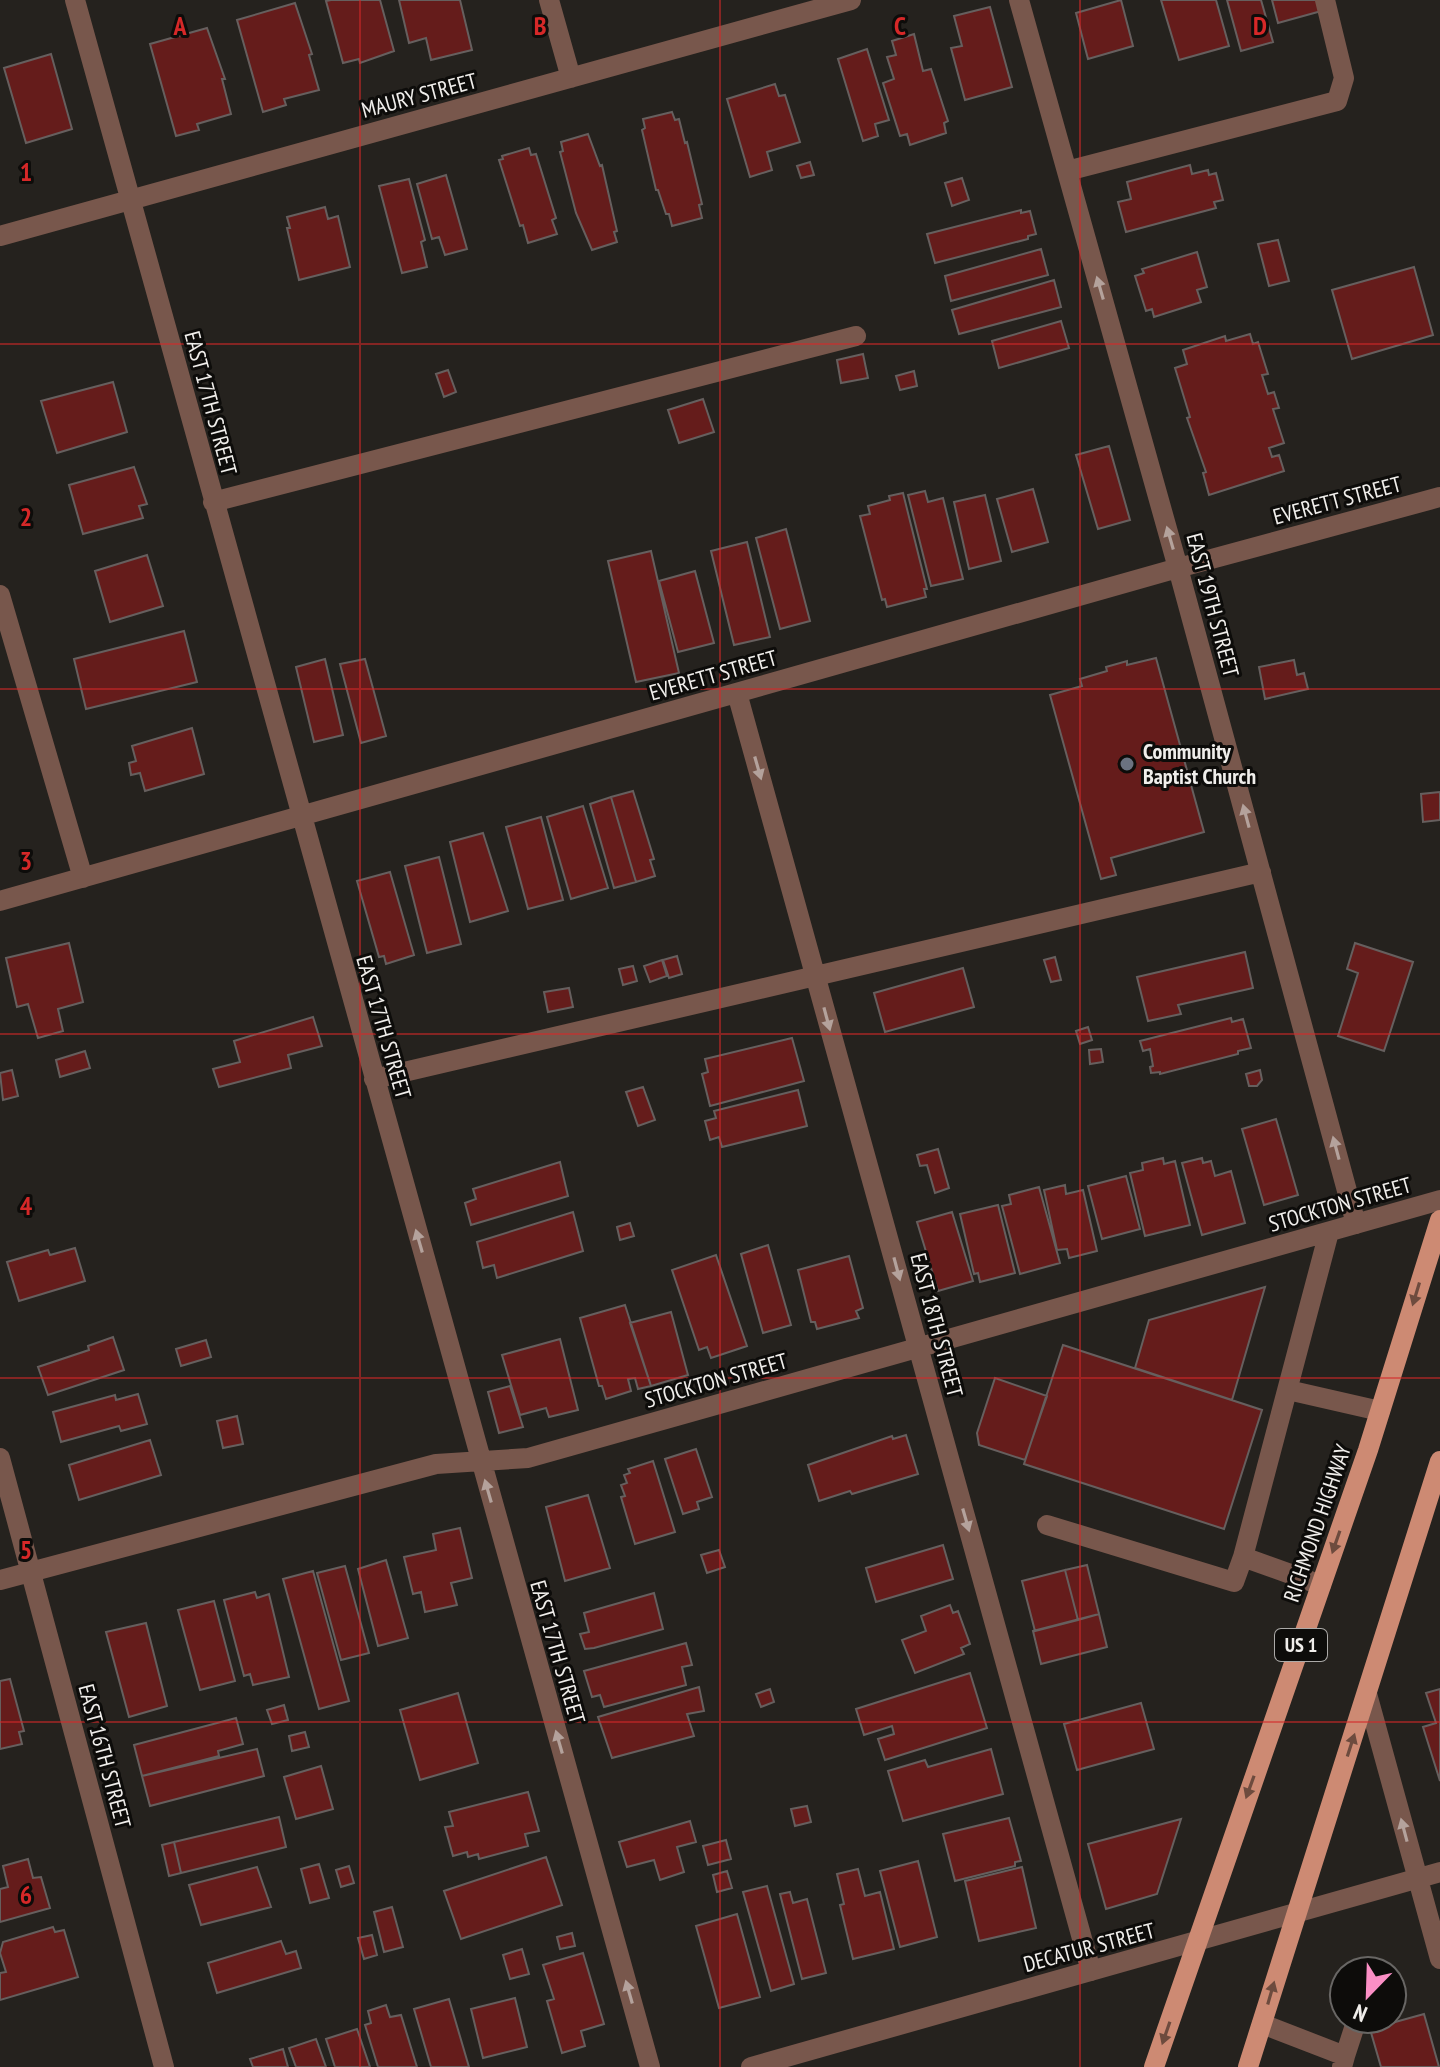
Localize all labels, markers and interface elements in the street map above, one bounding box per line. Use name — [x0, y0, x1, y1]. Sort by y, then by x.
text: A — [172, 9, 187, 42]
text: B — [534, 9, 547, 42]
text: C — [894, 9, 906, 42]
text: D — [1253, 9, 1267, 42]
street label: MAURY STREET — [358, 66, 480, 124]
text: 1 — [20, 155, 32, 188]
one-way arrow — [1093, 275, 1106, 299]
street label: EAST 17TH STREET — [178, 328, 244, 478]
street label: EVERETT STREET — [1270, 469, 1404, 531]
text: 2 — [20, 500, 32, 533]
one-way arrow — [1163, 526, 1176, 550]
street label: EAST 19TH STREET — [1180, 530, 1246, 680]
street label: EVERETT STREET — [646, 643, 780, 707]
place label: Community Baptist Church — [1143, 737, 1256, 790]
marker: Community Baptist Church — [1118, 755, 1136, 773]
one-way arrow — [752, 757, 765, 781]
one-way arrow — [1239, 804, 1252, 828]
text: 3 — [20, 844, 32, 877]
street label: EAST 17TH STREET — [350, 952, 418, 1102]
one-way arrow — [822, 1006, 834, 1031]
one-way arrow — [1329, 1136, 1341, 1161]
street label: STOCKTON STREET — [1266, 1170, 1415, 1238]
text: 4 — [20, 1189, 33, 1222]
one-way arrow — [412, 1228, 424, 1253]
street label: EAST 18TH STREET — [904, 1250, 970, 1400]
one-way arrow — [891, 1258, 904, 1282]
one-way arrow — [1409, 1283, 1422, 1307]
street label: STOCKTON STREET — [642, 1346, 791, 1414]
street label: RICHMOND HIGHWAY — [1277, 1441, 1357, 1605]
one-way arrow — [482, 1479, 494, 1504]
one-way arrow — [961, 1507, 973, 1532]
one-way arrow — [1330, 1530, 1342, 1554]
text: 5 — [20, 1533, 32, 1566]
street label: EAST 17TH STREET — [524, 1577, 592, 1727]
road number: US 1 — [1275, 1629, 1327, 1661]
street label: EAST 16TH STREET — [72, 1681, 138, 1831]
one-way arrow — [552, 1729, 564, 1754]
one-way arrow — [1345, 1733, 1357, 1757]
one-way arrow — [1243, 1775, 1255, 1799]
one-way arrow — [1397, 1818, 1410, 1842]
text: 6 — [20, 1878, 32, 1911]
street label: DECATUR STREET — [1020, 1916, 1158, 1978]
north arrow — [1328, 1955, 1408, 2035]
one-way arrow — [622, 1979, 635, 2003]
one-way arrow — [1265, 1980, 1278, 2004]
text: N — [1349, 1998, 1371, 2029]
one-way arrow — [1159, 2021, 1171, 2045]

